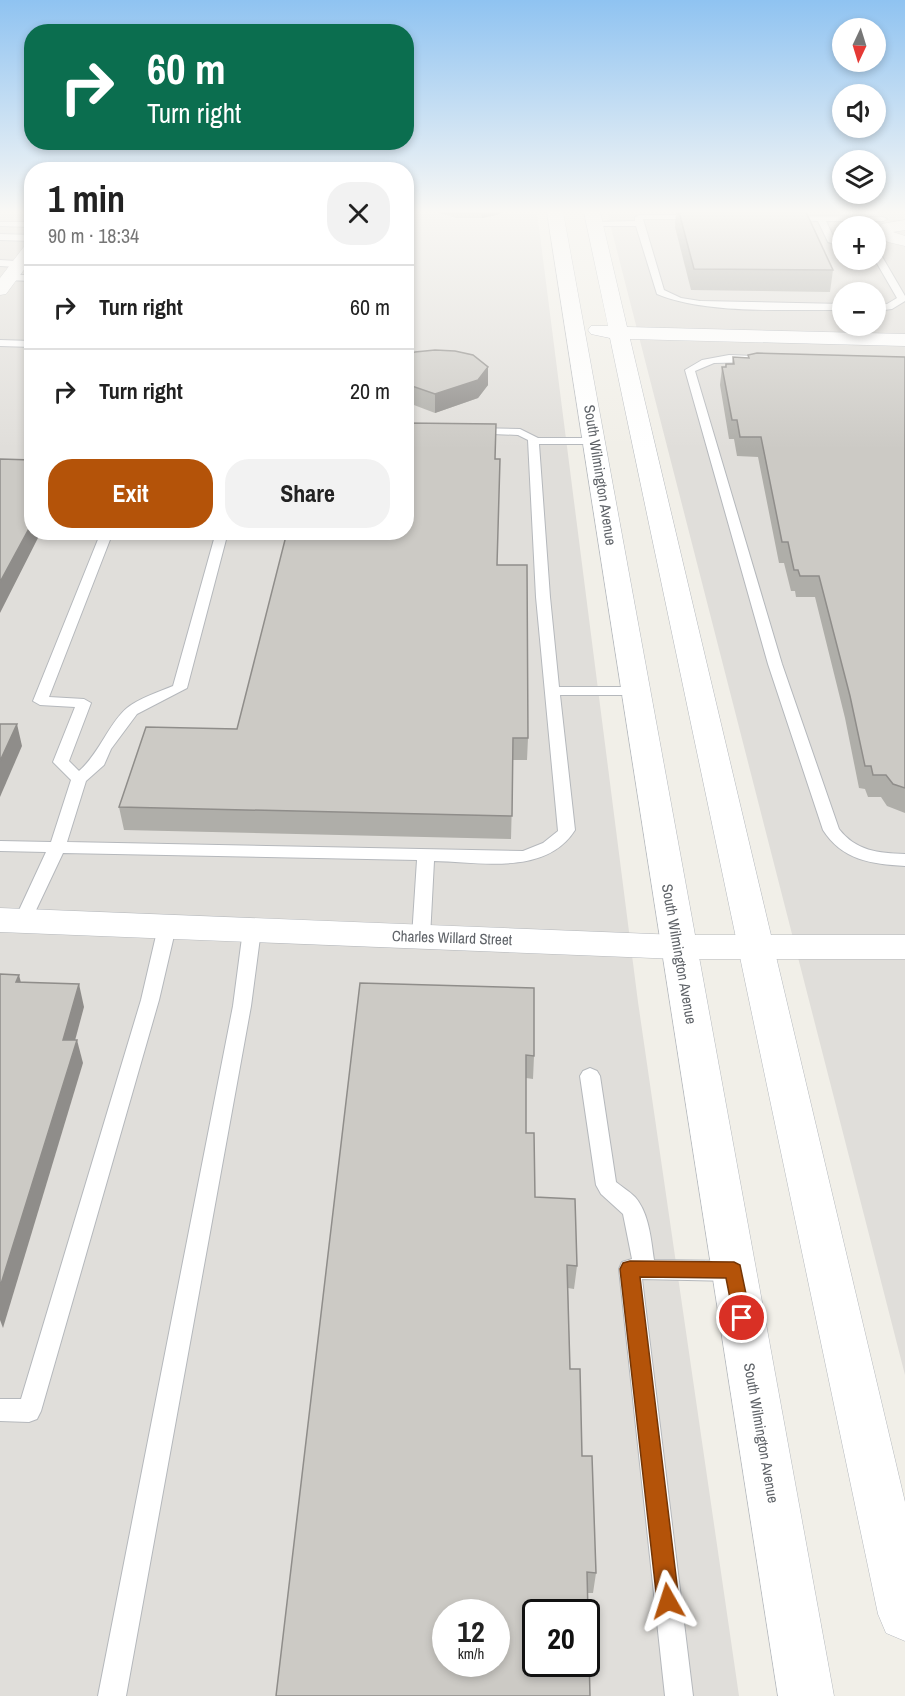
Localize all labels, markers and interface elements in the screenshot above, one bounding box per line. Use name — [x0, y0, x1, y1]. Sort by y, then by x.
north arrow — [832, 18, 886, 72]
map controls — [832, 18, 886, 336]
text: 60 m — [147, 41, 226, 97]
icon: right — [48, 48, 126, 126]
button: sound — [832, 84, 886, 138]
text: Turn right — [147, 95, 241, 131]
button: layers — [832, 150, 886, 204]
text: 1 min — [48, 175, 125, 223]
button: close — [327, 182, 390, 245]
button: + — [832, 216, 886, 270]
text: 90 m · 18:34 — [48, 222, 139, 249]
button: − — [832, 282, 886, 336]
icon: right — [48, 291, 81, 324]
text: Turn right — [99, 292, 183, 322]
text: 60 m — [350, 292, 390, 322]
icon: right — [48, 375, 81, 408]
text: Turn right — [99, 376, 183, 406]
text: 20 m — [350, 376, 390, 406]
street label: South Wilmington Avenue — [579, 403, 622, 547]
button: Exit — [48, 459, 213, 528]
button: Share — [225, 459, 390, 528]
street label: South Wilmington Avenue — [657, 882, 702, 1026]
street label: Charles Willard Street — [392, 925, 513, 950]
pin — [716, 1292, 767, 1343]
icon: arrive — [725, 1301, 758, 1334]
street label: South Wilmington Avenue — [739, 1361, 784, 1505]
position arrow — [636, 1569, 700, 1633]
speed limit sign: 20 — [522, 1599, 600, 1677]
text: 12 — [457, 1611, 485, 1651]
text: km/h — [458, 1643, 484, 1664]

